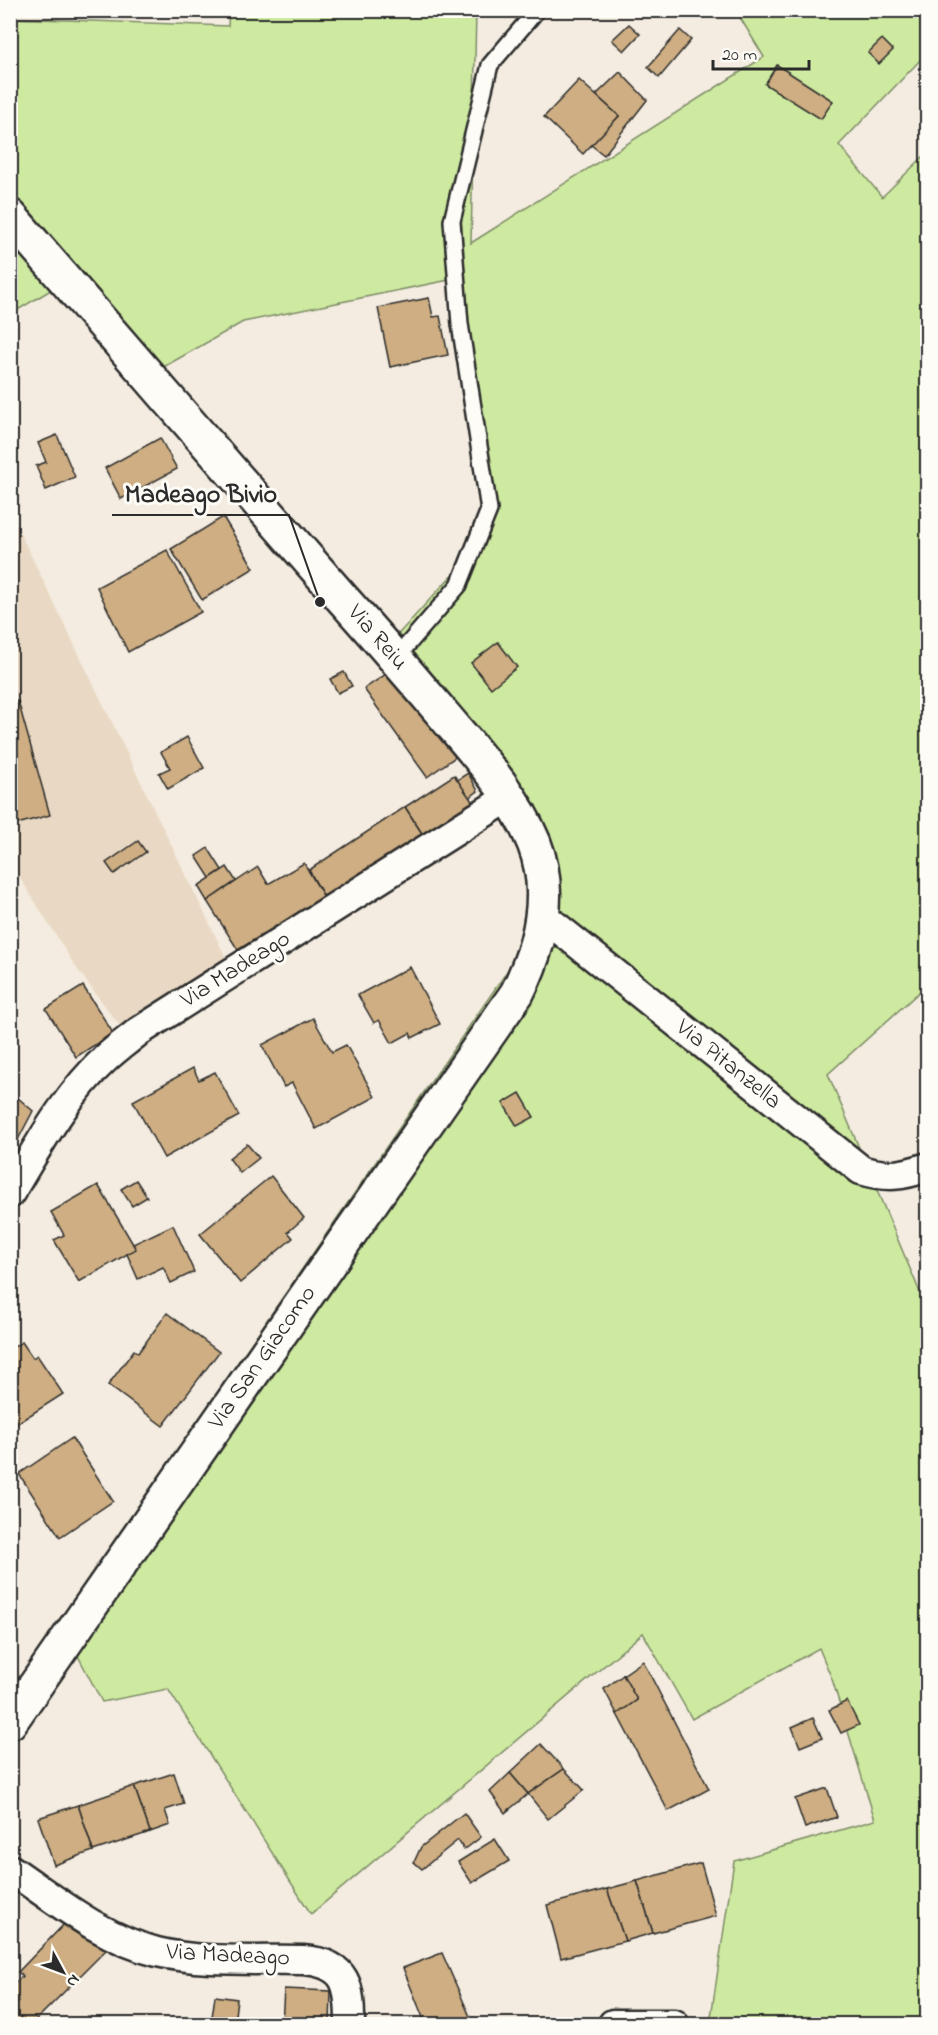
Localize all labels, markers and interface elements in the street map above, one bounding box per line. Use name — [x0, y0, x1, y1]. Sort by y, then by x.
scale bar — [713, 33, 809, 71]
text: 20 m — [722, 43, 757, 69]
callout: Madeago Bivio — [112, 471, 289, 515]
text: Madeago Bivio — [125, 477, 277, 516]
street label: Via Reiu — [338, 596, 416, 679]
street label: Via Madeago — [173, 922, 298, 1018]
street label: Via Pitanzella — [667, 1011, 788, 1119]
street label: Via San Giacomo — [200, 1279, 326, 1438]
street label: Via Madeago — [164, 1935, 291, 1977]
north arrow — [33, 1942, 93, 2002]
text: N — [60, 1969, 85, 1993]

